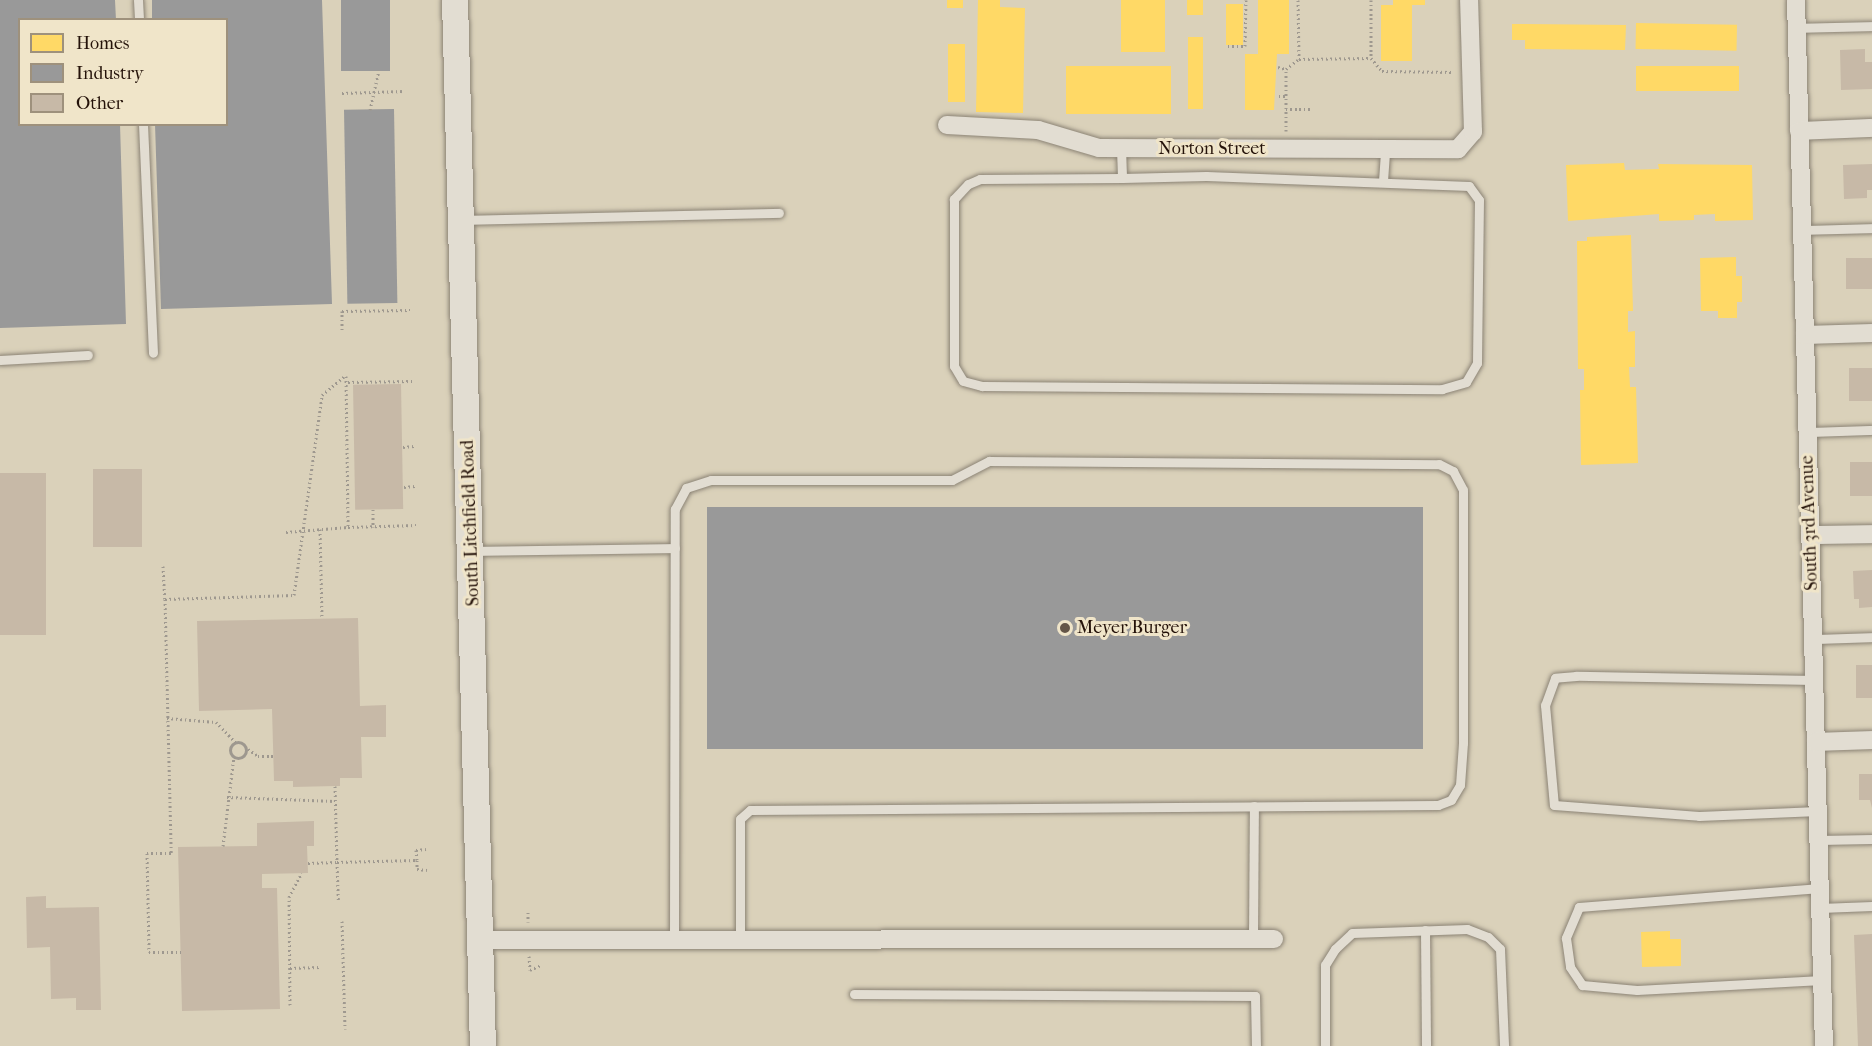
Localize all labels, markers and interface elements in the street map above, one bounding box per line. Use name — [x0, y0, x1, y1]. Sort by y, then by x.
legend — [18, 18, 228, 126]
text: Homes — [76, 33, 130, 54]
text: Industry — [76, 63, 144, 84]
text: Other — [76, 93, 123, 114]
street label: Norton Street — [1158, 138, 1266, 160]
street label: South Litchfield Road — [457, 439, 485, 607]
street label: South 3rd Avenue — [1797, 455, 1823, 591]
place label: Meyer Burger — [1077, 617, 1187, 639]
marker: Meyer Burger — [1058, 621, 1072, 635]

